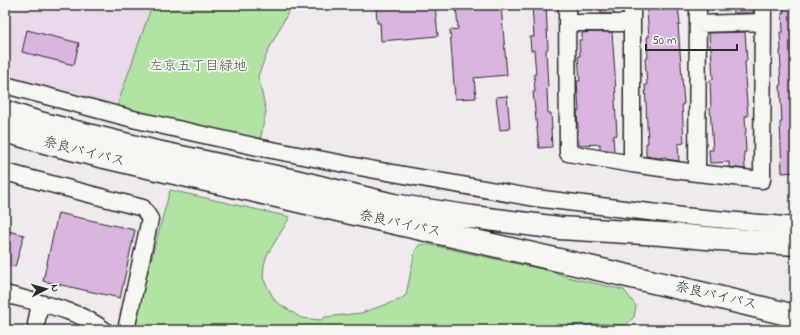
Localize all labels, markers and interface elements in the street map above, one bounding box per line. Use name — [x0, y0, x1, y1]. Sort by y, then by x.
scale bar — [646, 26, 737, 52]
text: 50 m — [652, 32, 676, 50]
park label: 左京五丁目緑地 — [149, 56, 247, 77]
street label: 奈良バイパス — [41, 132, 127, 172]
street label: 奈良バイパス — [357, 205, 443, 243]
north arrow — [26, 269, 66, 309]
street label: 奈良バイパス — [673, 276, 759, 316]
text: N — [47, 284, 63, 293]

